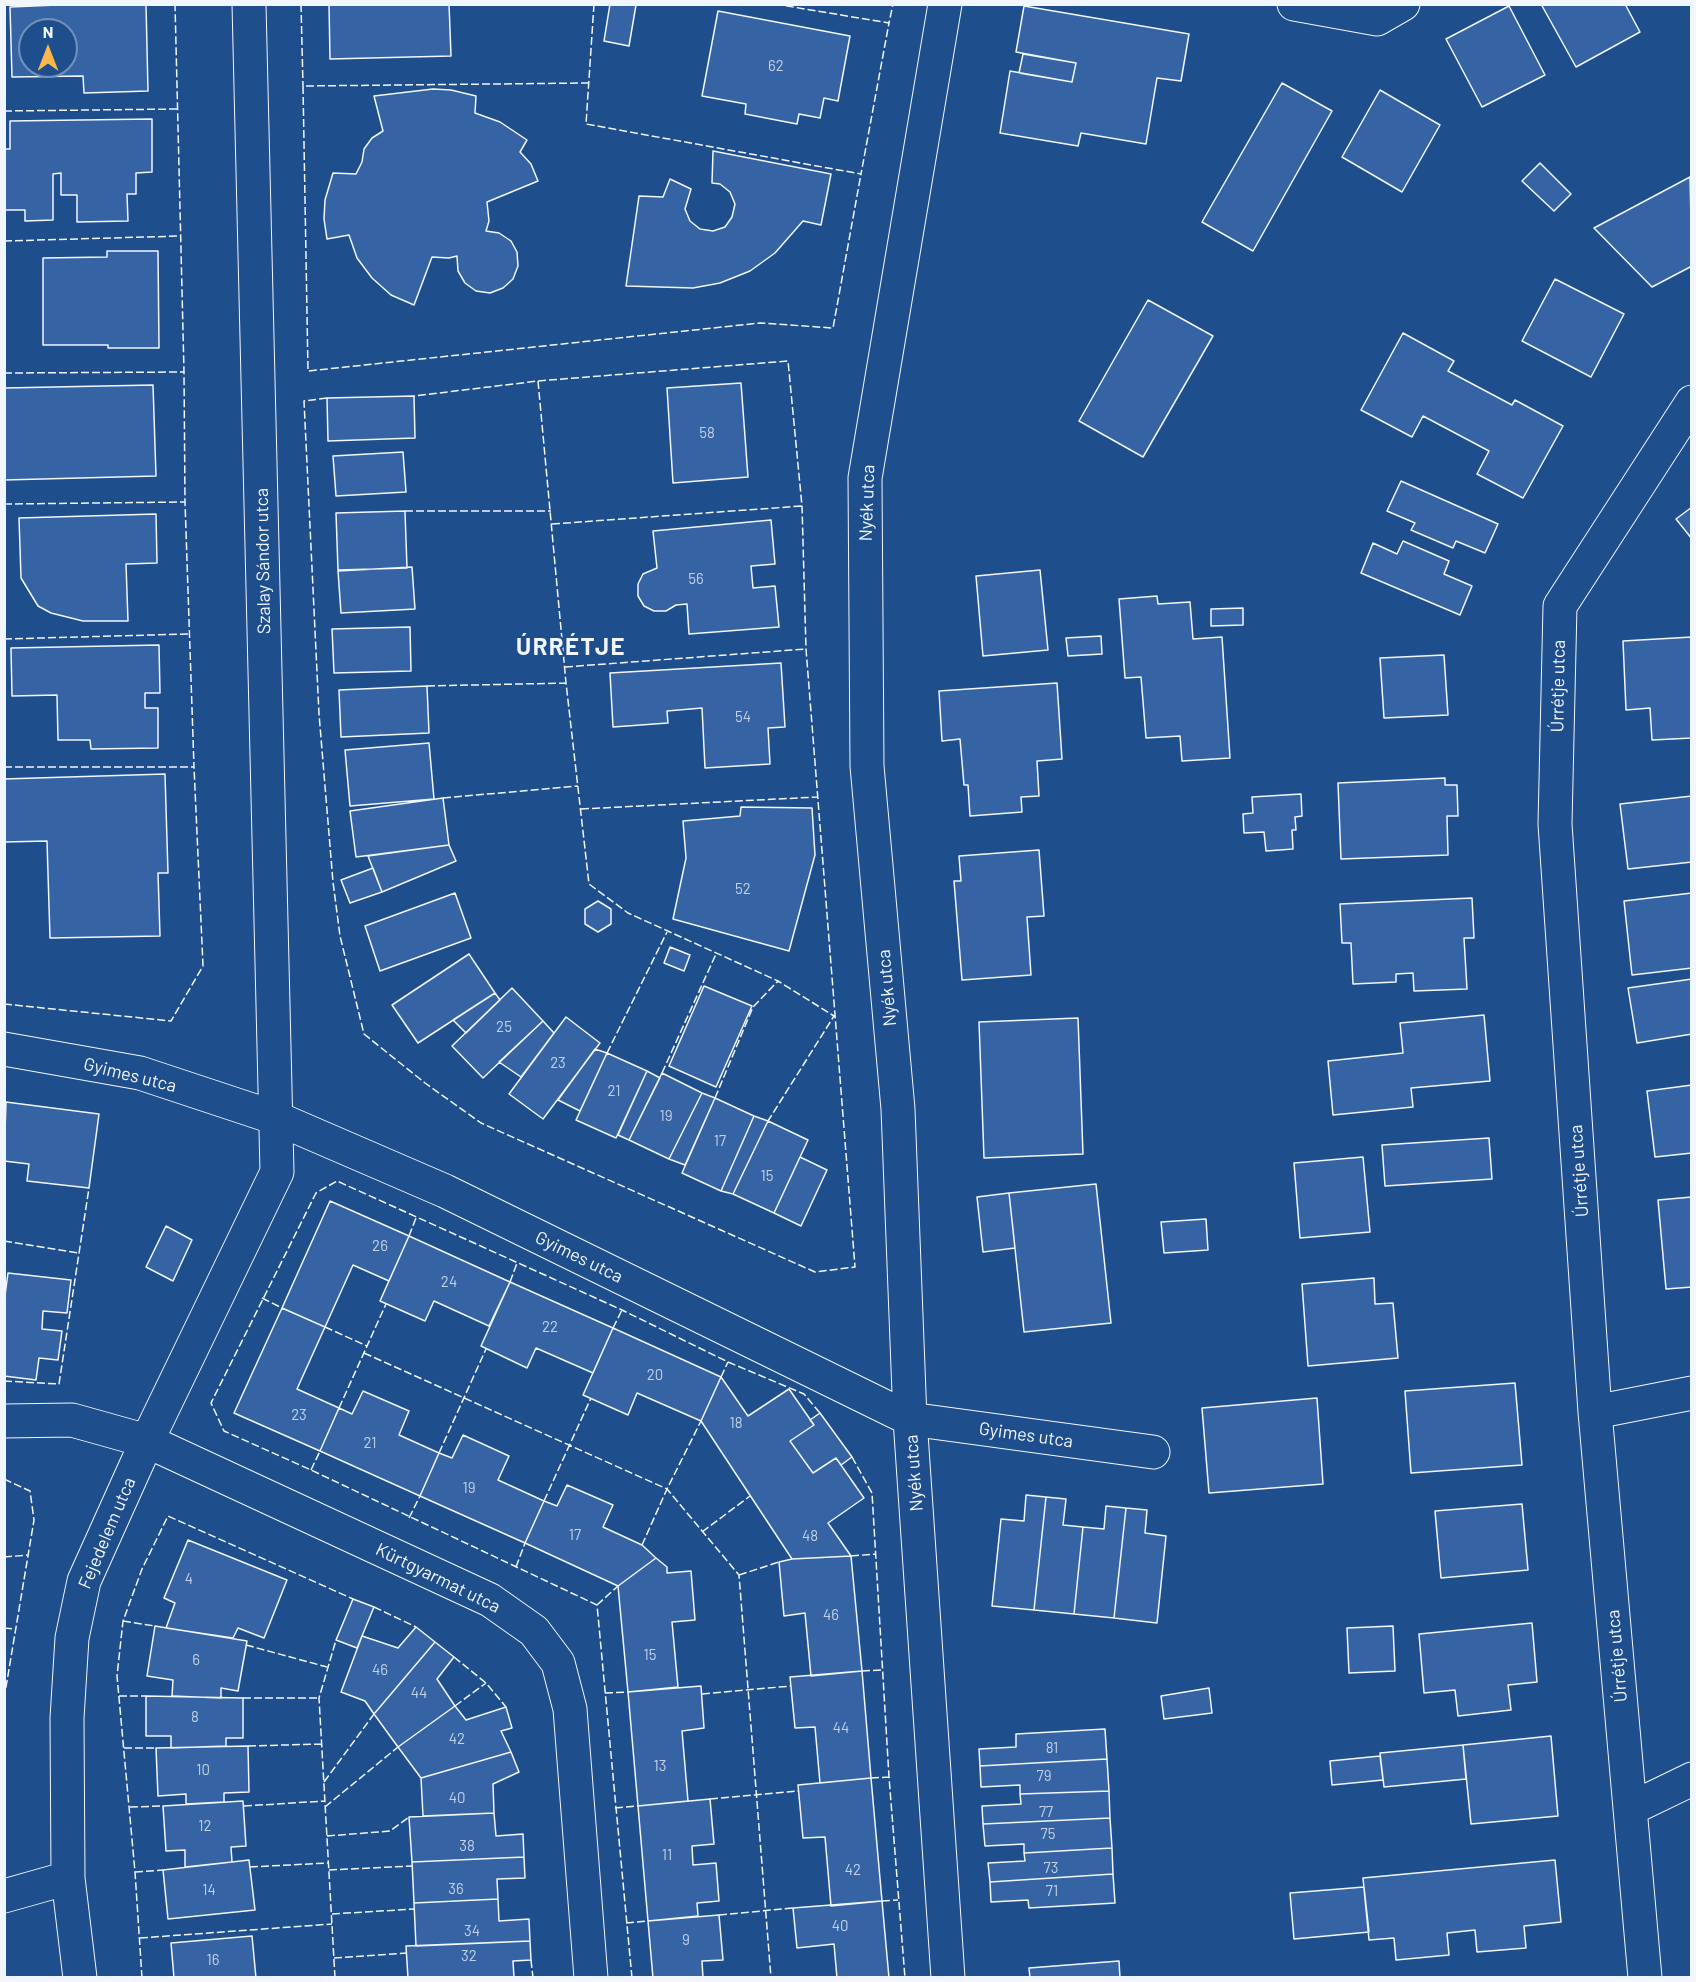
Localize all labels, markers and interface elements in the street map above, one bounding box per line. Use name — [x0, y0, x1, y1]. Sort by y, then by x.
north arrow — [18, 18, 78, 78]
text: N — [43, 22, 53, 41]
house number: 62 — [768, 57, 784, 75]
house number: 58 — [699, 424, 715, 442]
street label: Nyék utca — [855, 464, 879, 542]
street label: Szalay Sándor utca — [251, 488, 275, 634]
house number: 56 — [688, 570, 704, 588]
district label: ÚRRÉTJE — [516, 633, 626, 661]
street label: Úrrétje utca — [1546, 639, 1570, 733]
house number: 54 — [735, 708, 751, 726]
house number: 52 — [735, 880, 751, 898]
street label: Nyék utca — [873, 949, 901, 1027]
house number: 25 — [496, 1018, 512, 1036]
street label: Gyimes utca — [81, 1053, 179, 1097]
house number: 23 — [550, 1054, 566, 1072]
house number: 21 — [607, 1082, 621, 1100]
house number: 19 — [659, 1107, 673, 1125]
street label: Úrrétje utca — [1565, 1124, 1593, 1218]
house number: 17 — [714, 1132, 726, 1150]
house number: 15 — [761, 1167, 773, 1185]
street label: Gyimes utca — [532, 1227, 626, 1287]
house number: 26 — [372, 1237, 388, 1255]
house number: 24 — [441, 1273, 457, 1291]
house number: 22 — [542, 1318, 558, 1336]
house number: 20 — [647, 1366, 663, 1384]
house number: 23 — [291, 1406, 307, 1424]
house number: 18 — [729, 1414, 743, 1432]
street label: Gyimes utca — [978, 1418, 1074, 1452]
house number: 21 — [363, 1434, 377, 1452]
street label: Nyék utca — [901, 1434, 927, 1512]
street label: Fejedelem utca — [74, 1474, 140, 1592]
house number: 19 — [462, 1479, 476, 1497]
house number: 17 — [569, 1526, 581, 1544]
house number: 48 — [802, 1527, 818, 1545]
street label: Kürtgyarmat utca — [372, 1538, 504, 1618]
house number: 4 — [185, 1570, 193, 1588]
house number: 46 — [823, 1606, 839, 1624]
street label: Úrrétje utca — [1602, 1609, 1632, 1703]
house number: 15 — [644, 1646, 656, 1664]
house number: 6 — [192, 1651, 200, 1669]
house number: 46 — [372, 1661, 388, 1679]
house number: 44 — [411, 1684, 427, 1702]
house number: 8 — [191, 1708, 199, 1726]
house number: 44 — [833, 1719, 849, 1737]
house number: 42 — [449, 1730, 465, 1748]
house number: 81 — [1046, 1739, 1058, 1757]
house number: 13 — [654, 1757, 666, 1775]
house number: 10 — [196, 1761, 210, 1779]
house number: 79 — [1037, 1767, 1051, 1785]
house number: 40 — [449, 1789, 465, 1807]
house number: 77 — [1039, 1803, 1053, 1821]
house number: 12 — [198, 1817, 212, 1835]
house number: 75 — [1041, 1825, 1055, 1843]
house number: 38 — [459, 1837, 475, 1855]
house number: 11 — [662, 1846, 672, 1864]
house number: 73 — [1044, 1859, 1058, 1877]
house number: 42 — [845, 1861, 861, 1879]
house number: 36 — [448, 1880, 464, 1898]
house number: 14 — [202, 1881, 216, 1899]
house number: 71 — [1046, 1882, 1058, 1900]
house number: 40 — [832, 1917, 848, 1935]
house number: 34 — [464, 1922, 480, 1940]
house number: 9 — [682, 1931, 690, 1949]
house number: 32 — [461, 1947, 477, 1965]
house number: 16 — [207, 1951, 219, 1969]

